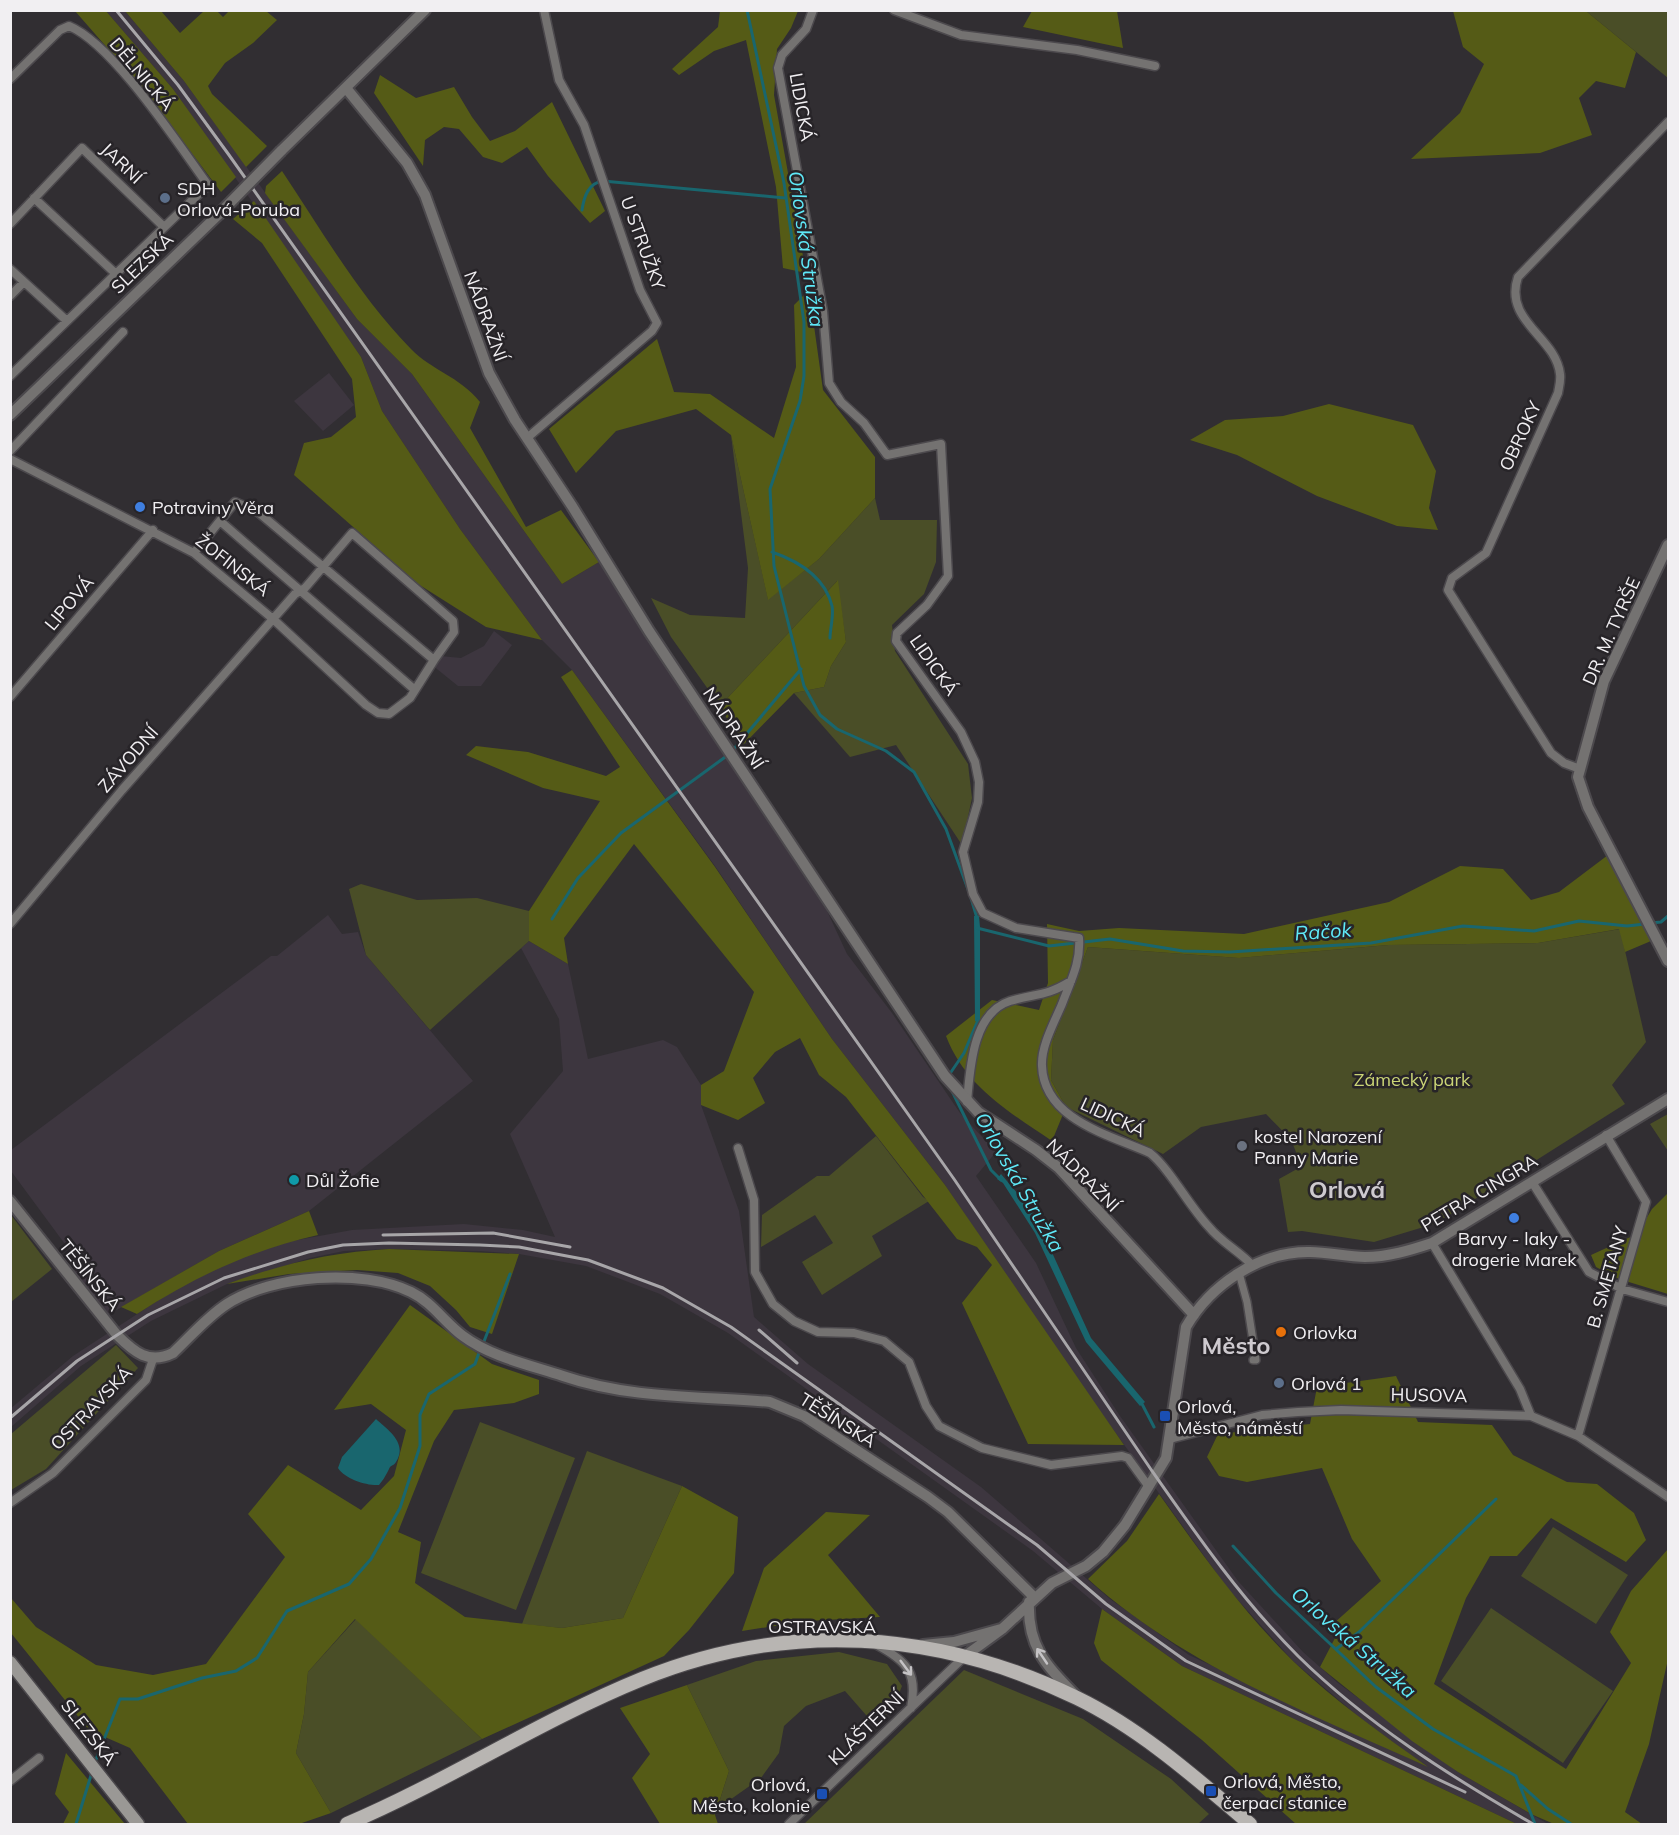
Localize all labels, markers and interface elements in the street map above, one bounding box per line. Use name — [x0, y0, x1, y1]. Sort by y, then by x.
street label: DĚLNICKÁ — [105, 33, 179, 115]
street label: LIDICKÁ — [785, 71, 819, 143]
street label: JARNÍ — [96, 137, 149, 189]
water label: Orlovská Stružka — [784, 169, 830, 329]
place label: SDH Orlová-Poruba — [177, 177, 300, 221]
marker: SDH Orlová-Poruba — [158, 191, 172, 205]
street label: U STRUŽKY — [615, 193, 671, 294]
street label: SLEZSKÁ — [106, 228, 178, 298]
street label: NÁDRAŽNÍ — [459, 268, 513, 365]
street label: OBROKY — [1494, 397, 1547, 474]
place label: Potraviny Věra — [152, 496, 274, 519]
marker: Potraviny Věra — [133, 500, 147, 514]
street label: ŽOFINSKÁ — [191, 529, 275, 601]
street label: LIPOVÁ — [39, 571, 99, 635]
street label: DR. M. TYRŠE — [1577, 574, 1645, 688]
street label: LIDICKÁ — [905, 630, 963, 700]
street label: NÁDRAŽNÍ — [698, 682, 771, 775]
street label: ZÁVODNÍ — [93, 720, 164, 797]
water label: Račok — [1294, 916, 1353, 945]
park label: Zámecký park — [1354, 1068, 1471, 1091]
street label: LIDICKÁ — [1077, 1092, 1149, 1142]
water label: Orlovská Stružka — [970, 1108, 1070, 1256]
place label: kostel Narození Panny Marie — [1254, 1125, 1383, 1169]
street label: NÁDRAŽNÍ — [1042, 1134, 1125, 1217]
marker: kostel Narození Panny Marie — [1235, 1139, 1249, 1153]
street label: PETRA CINGRA — [1416, 1149, 1542, 1237]
place label: Důl Žofie — [306, 1169, 380, 1192]
marker: Důl Žofie — [287, 1173, 301, 1187]
district label: Orlová — [1309, 1174, 1385, 1204]
marker: Barvy - laky - drogerie Marek — [1507, 1211, 1521, 1225]
street label: B. SMETANY — [1581, 1222, 1633, 1331]
place label: Barvy - laky - drogerie Marek — [1451, 1227, 1577, 1271]
street label: TĚŠÍNSKÁ — [54, 1234, 126, 1316]
place label: Orlovka — [1293, 1321, 1357, 1344]
marker: Orlovka — [1274, 1325, 1288, 1339]
district label: Město — [1201, 1330, 1271, 1360]
street label: OSTRAVSKÁ — [45, 1361, 137, 1455]
place label: Orlová 1 — [1291, 1372, 1362, 1395]
marker: Orlová 1 — [1272, 1376, 1286, 1390]
street label: HUSOVA — [1391, 1383, 1467, 1407]
street label: TĚŠÍNSKÁ — [795, 1387, 881, 1453]
place label: Orlová, Město, náměstí — [1177, 1395, 1304, 1439]
marker: Orlová, Město, náměstí — [1158, 1409, 1172, 1423]
water label: Orlovská Stružka — [1286, 1581, 1422, 1703]
street label: OSTRAVSKÁ — [768, 1615, 876, 1638]
one-way arrow — [1036, 1648, 1048, 1664]
one-way arrow — [899, 1659, 912, 1675]
street label: KLÁŠTERNÍ — [823, 1685, 910, 1770]
street label: SLEZSKÁ — [56, 1694, 122, 1770]
place label: Orlová, Město, čerpací stanice — [1223, 1770, 1347, 1814]
place label: Orlová, Město, kolonie — [693, 1773, 810, 1817]
marker: Orlová, Město, čerpací stanice — [1204, 1784, 1218, 1798]
marker: Orlová, Město, kolonie — [815, 1787, 829, 1801]

